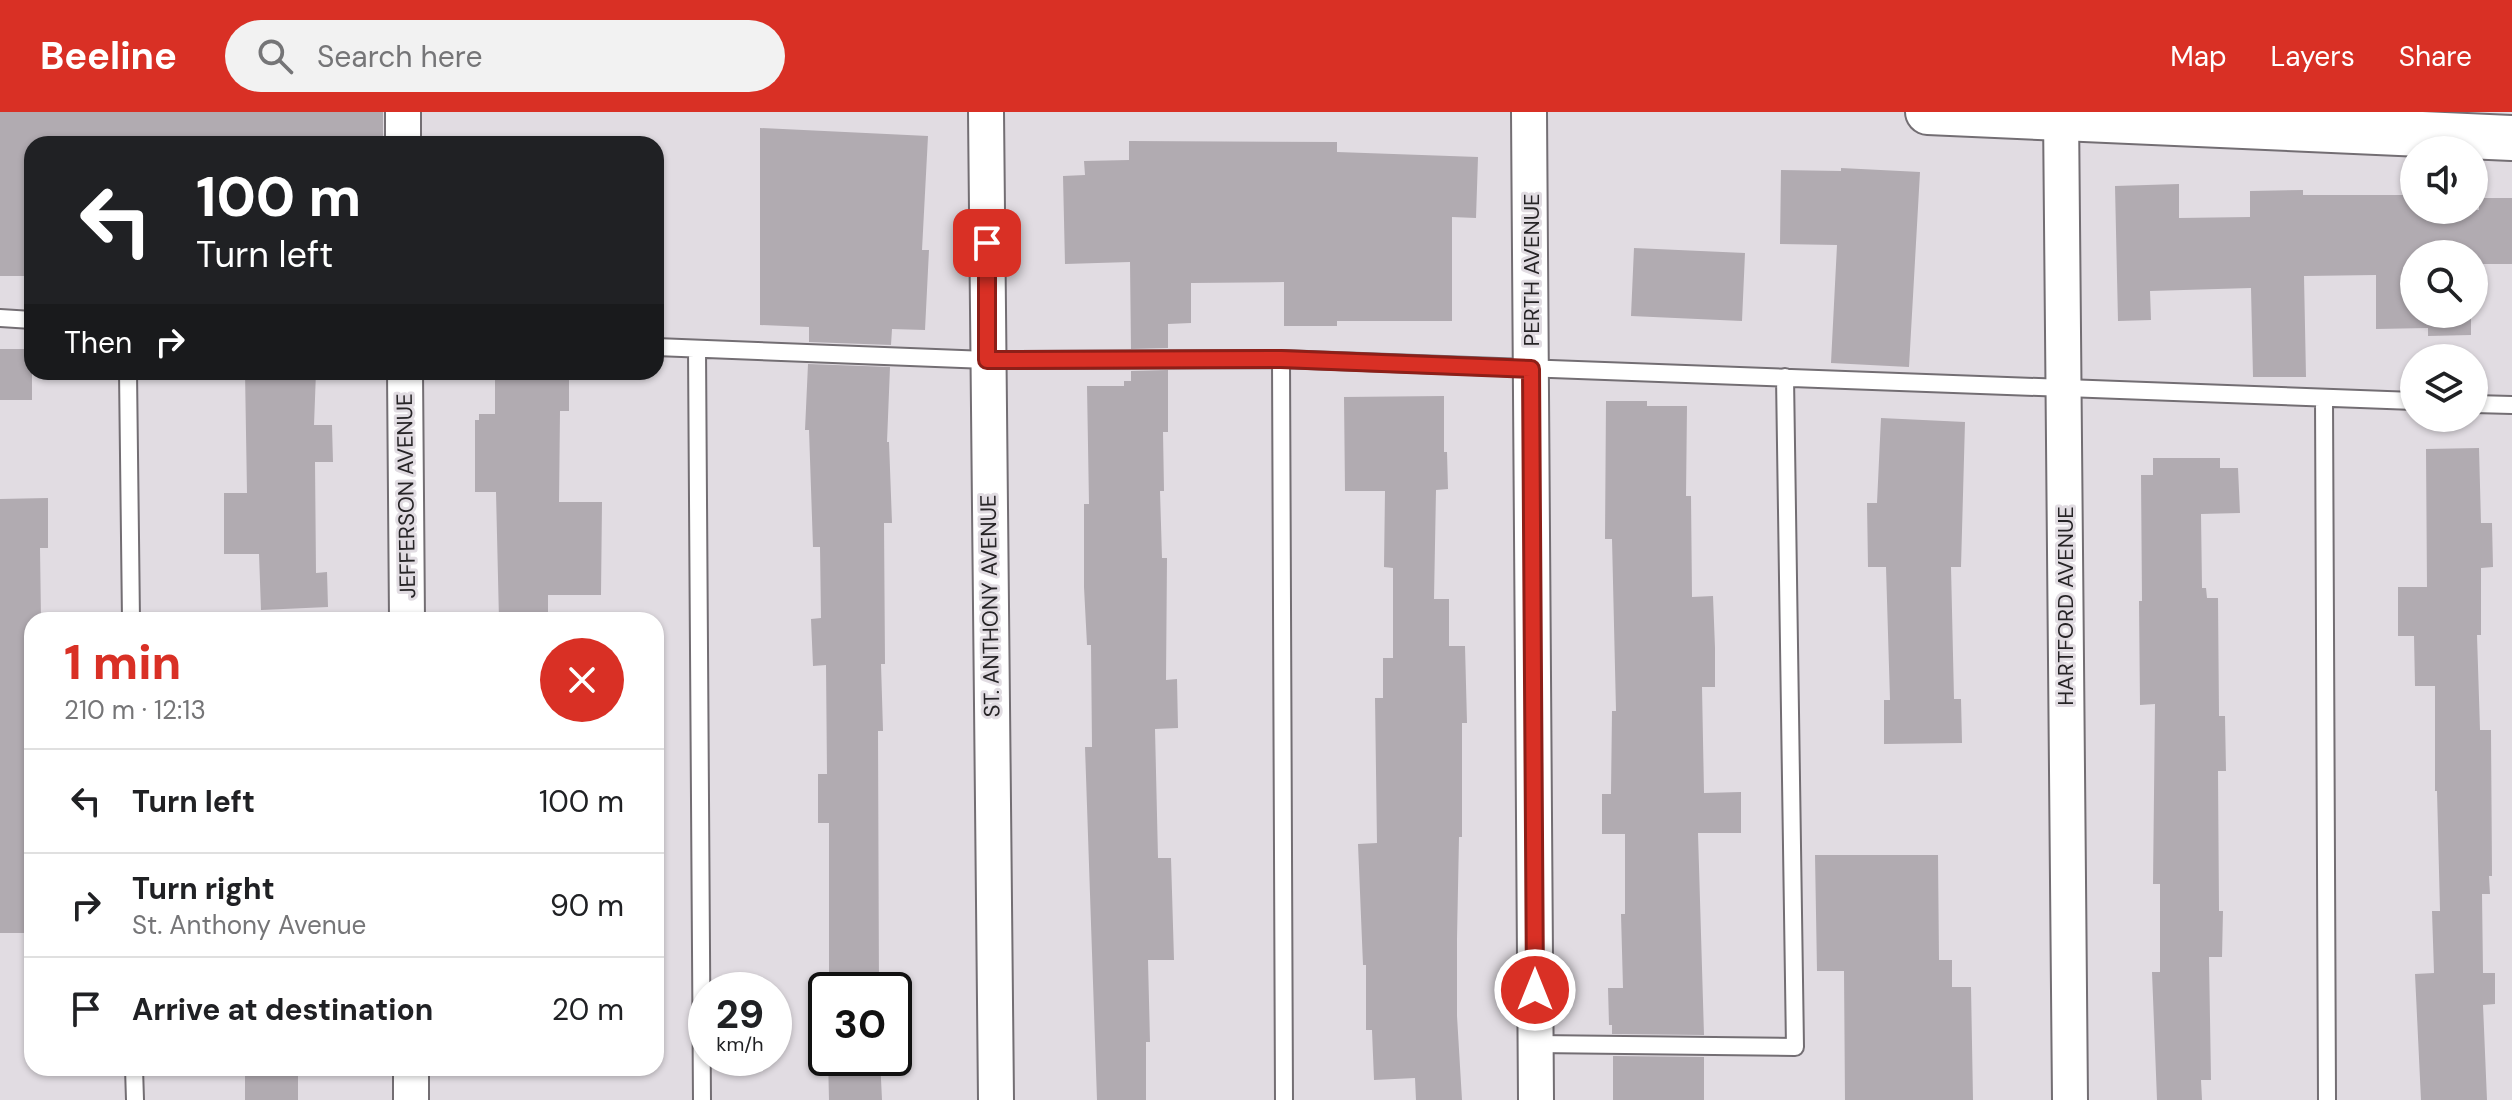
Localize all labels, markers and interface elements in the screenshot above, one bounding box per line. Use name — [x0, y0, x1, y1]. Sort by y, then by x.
search box — [225, 20, 785, 92]
text: Beeline — [40, 31, 177, 81]
icon: search — [253, 34, 297, 78]
text: Search here — [317, 37, 482, 76]
text: Map — [2170, 38, 2227, 75]
text: Layers — [2271, 38, 2355, 75]
text: Share — [2399, 38, 2472, 75]
map controls — [2400, 136, 2488, 432]
button: sound — [2400, 136, 2488, 224]
text: 100 m — [196, 160, 361, 233]
icon: left — [64, 168, 168, 272]
street label: PERTH AVENUE — [1517, 193, 1546, 347]
pin — [953, 209, 1021, 277]
icon: arrive — [965, 221, 1009, 265]
text: Turn left — [196, 231, 333, 278]
button: search — [2400, 240, 2488, 328]
icon: right — [148, 320, 192, 364]
text: Then — [64, 323, 132, 362]
button: layers — [2400, 344, 2488, 432]
street label: JEFFERSON AVENUE — [390, 393, 422, 599]
street label: ST. ANTHONY AVENUE — [974, 494, 1006, 718]
street label: HARTFORD AVENUE — [2051, 506, 2080, 706]
text: 1 min — [64, 631, 181, 694]
button: close — [540, 638, 624, 722]
text: 210 m · 12:13 — [64, 693, 206, 727]
icon: left — [64, 779, 108, 823]
text: Turn left — [132, 782, 255, 821]
text: 100 m — [539, 782, 624, 821]
text: Turn right — [132, 869, 275, 908]
icon: right — [64, 883, 108, 927]
text: 90 m — [550, 886, 624, 925]
text: St. Anthony Avenue — [132, 908, 366, 942]
position arrow — [1493, 948, 1577, 1032]
speed limit sign: 30 — [808, 972, 912, 1076]
icon: arrive — [64, 987, 108, 1031]
text: 29 — [716, 988, 764, 1040]
text: Arrive at destination — [132, 990, 433, 1029]
text: 20 m — [552, 990, 624, 1029]
text: km/h — [716, 1031, 764, 1057]

